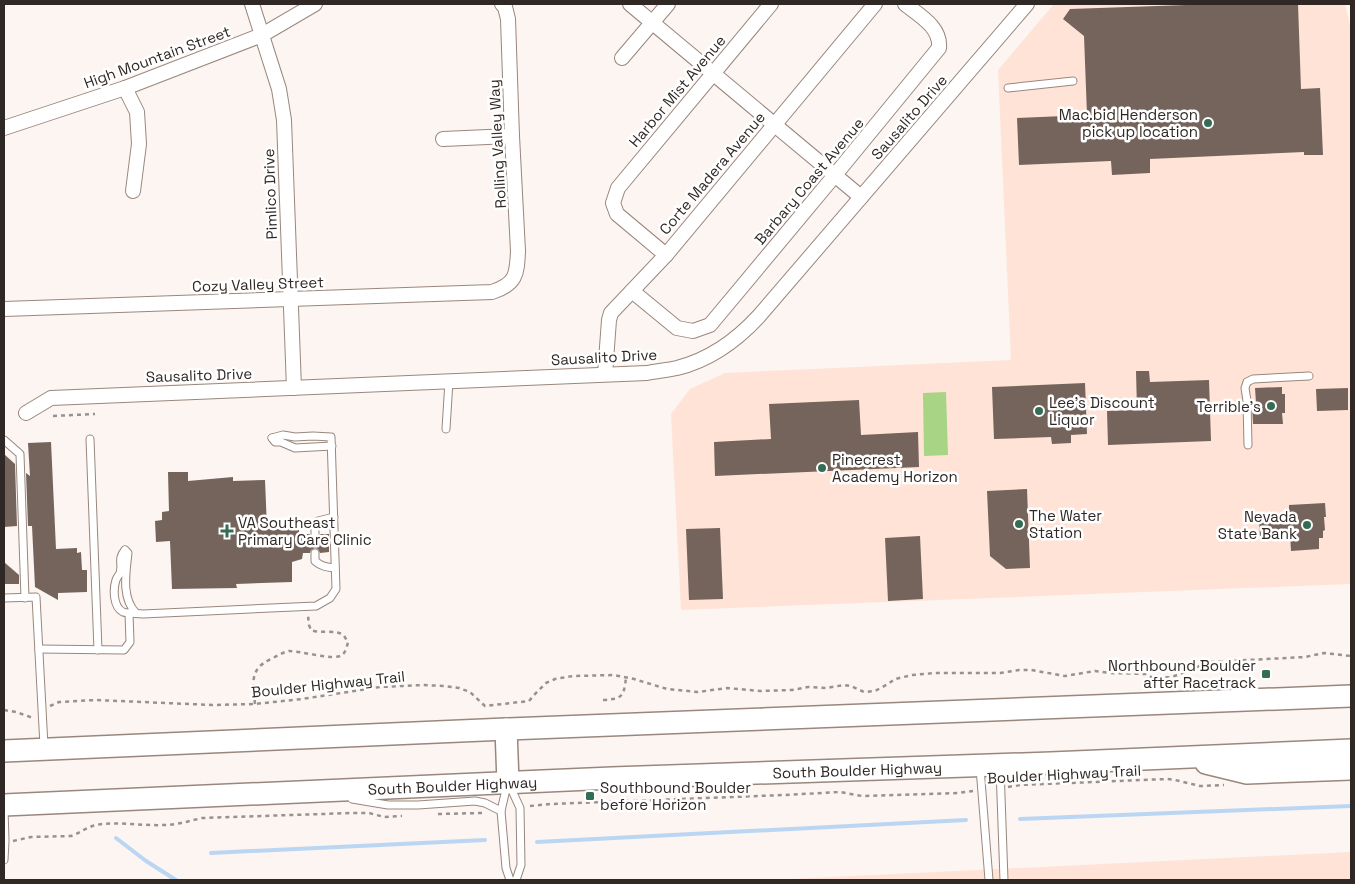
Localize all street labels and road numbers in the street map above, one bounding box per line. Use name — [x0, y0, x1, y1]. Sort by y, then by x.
street label: High Mountain Street — [81, 22, 233, 92]
street label: Harbor Mist Avenue — [625, 31, 729, 151]
street label: Sausalito Drive — [867, 71, 951, 163]
street label: Rolling Valley Way — [484, 79, 510, 209]
street label: Corte Madera Avenue — [655, 108, 769, 238]
street label: Barbary Coast Avenue — [750, 114, 868, 248]
street label: Pimlico Drive — [259, 148, 281, 240]
street label: Cozy Valley Street — [192, 272, 324, 296]
street label: Sausalito Drive — [550, 345, 658, 369]
street label: Sausalito Drive — [146, 364, 253, 386]
street label: Boulder Highway Trail — [250, 666, 406, 702]
street label: South Boulder Highway — [772, 757, 942, 782]
street label: Boulder Highway Trail — [986, 760, 1142, 788]
street label: South Boulder Highway — [367, 772, 538, 798]

